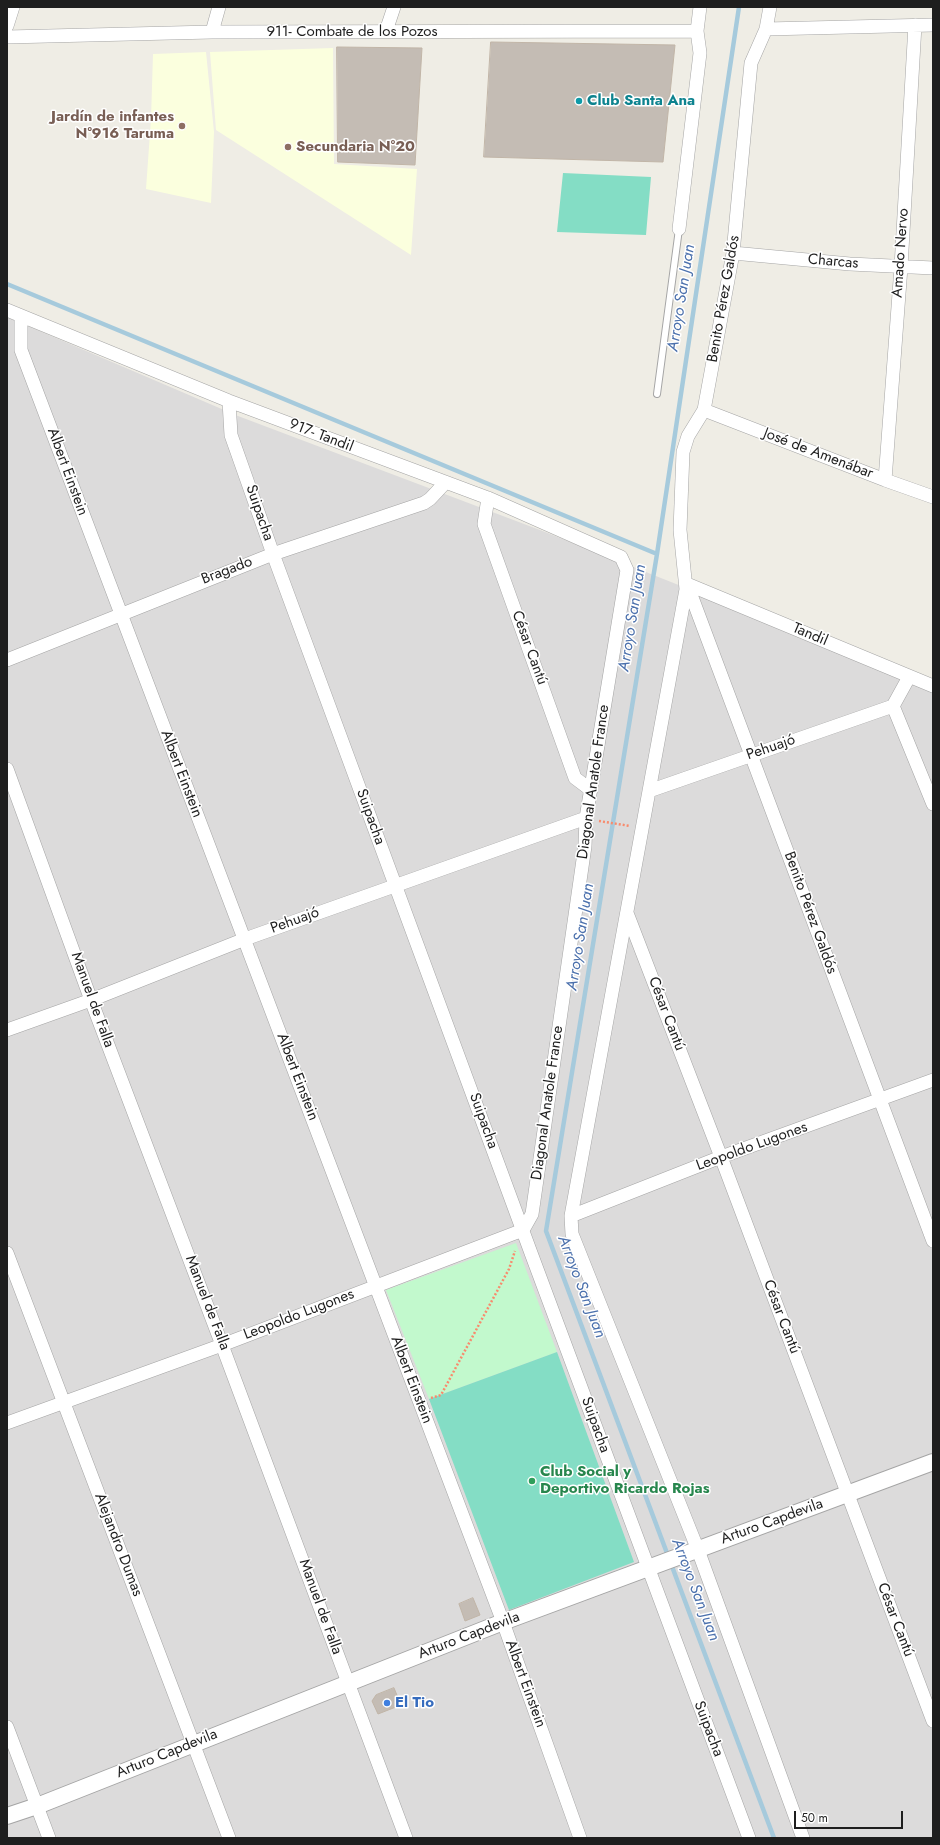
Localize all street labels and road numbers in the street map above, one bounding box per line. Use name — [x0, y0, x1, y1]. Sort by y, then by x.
street label: 911- Combate de los Pozos — [266, 23, 438, 41]
street label: Amado Nervo — [889, 208, 913, 298]
street label: Benito Pérez Galdós — [704, 234, 744, 364]
street label: Charcas — [807, 251, 859, 273]
street label: 917- Tandil — [286, 416, 356, 456]
street label: José de Amenábar — [761, 425, 875, 483]
street label: Albert Einstein — [43, 426, 91, 518]
street label: Suipacha — [241, 483, 277, 543]
street label: Bragado — [199, 553, 255, 589]
street label: César Cantú — [507, 608, 551, 688]
street label: Tandil — [790, 620, 830, 650]
street label: Diagonal Anatole France — [574, 704, 614, 860]
street label: Albert Einstein — [156, 728, 206, 820]
street label: Pehuajó — [744, 731, 798, 765]
street label: Suipacha — [352, 787, 388, 847]
street label: Benito Pérez Galdós — [780, 850, 840, 976]
street label: Pehuajó — [268, 904, 322, 938]
street label: Manuel de Falla — [66, 950, 118, 1050]
street label: César Cantú — [644, 974, 688, 1054]
street label: Diagonal Anatole France — [528, 1025, 568, 1181]
street label: Albert Einstein — [272, 1031, 322, 1123]
street label: Suipacha — [465, 1091, 501, 1151]
street label: Leopoldo Lugones — [694, 1119, 810, 1175]
street label: Manuel de Falla — [181, 1253, 233, 1353]
street label: César Cantú — [759, 1277, 803, 1357]
street label: Leopoldo Lugones — [241, 1286, 357, 1344]
street label: Albert Einstein — [386, 1334, 436, 1426]
street label: Suipacha — [577, 1395, 613, 1455]
street label: Alejandro Dumas — [90, 1491, 146, 1599]
street label: Arturo Capdevila — [718, 1495, 826, 1549]
street label: Manuel de Falla — [294, 1557, 346, 1657]
street label: César Cantú — [873, 1580, 917, 1660]
street label: Arturo Capdevila — [416, 1608, 522, 1664]
street label: Albert Einstein — [501, 1638, 549, 1730]
street label: Suipacha — [689, 1699, 727, 1759]
street label: Arturo Capdevila — [114, 1726, 220, 1782]

